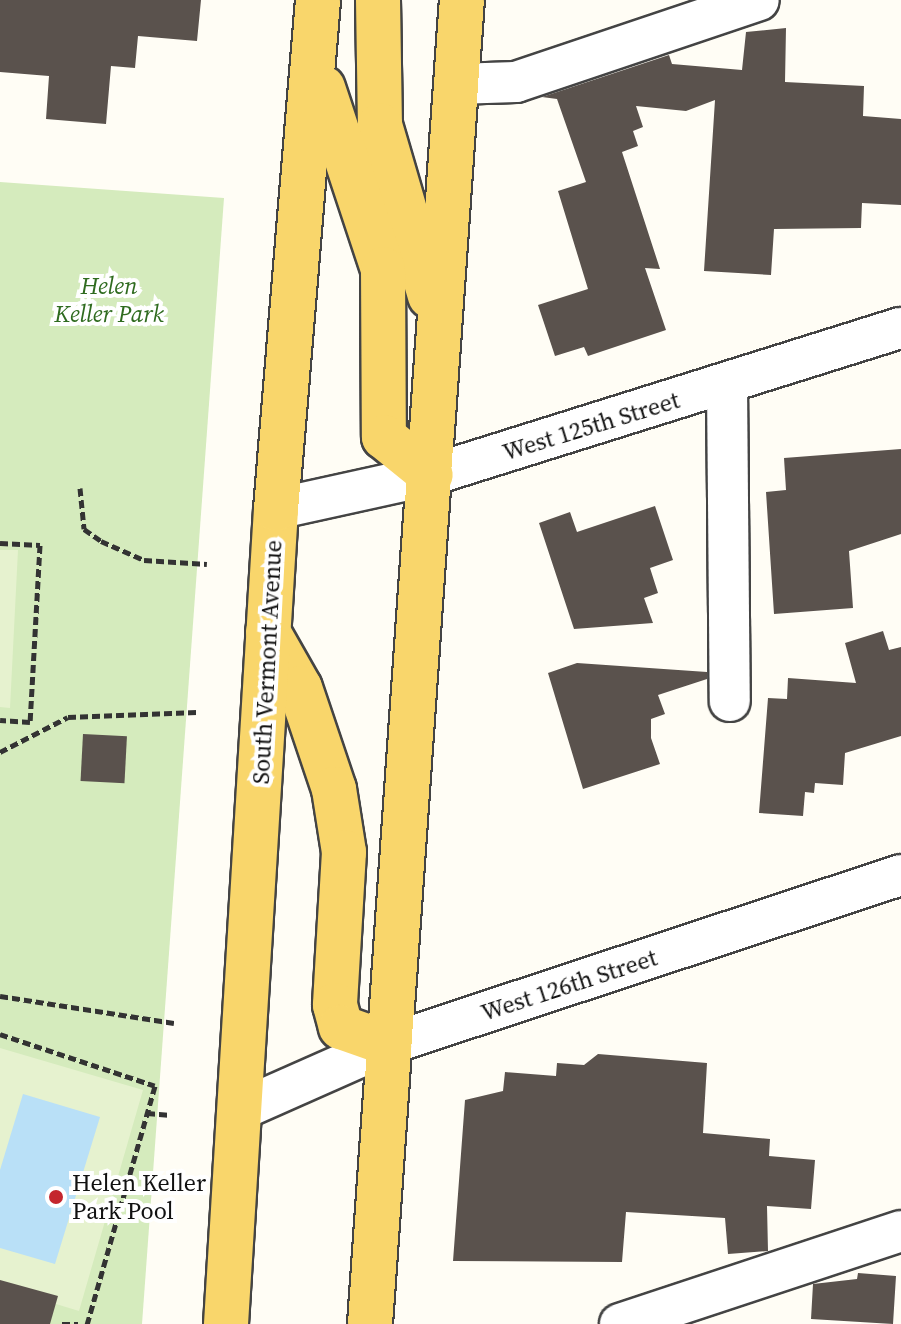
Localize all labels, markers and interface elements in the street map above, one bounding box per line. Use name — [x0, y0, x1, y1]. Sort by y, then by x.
park label: Helen Keller Park — [54, 272, 164, 328]
street label: West 125th Street — [499, 385, 683, 467]
street label: South Vermont Avenue — [246, 539, 288, 785]
street label: West 126th Street — [477, 943, 661, 1027]
place label: Helen Keller Park Pool — [72, 1169, 206, 1225]
marker: Helen Keller Park Pool — [47, 1188, 65, 1206]

